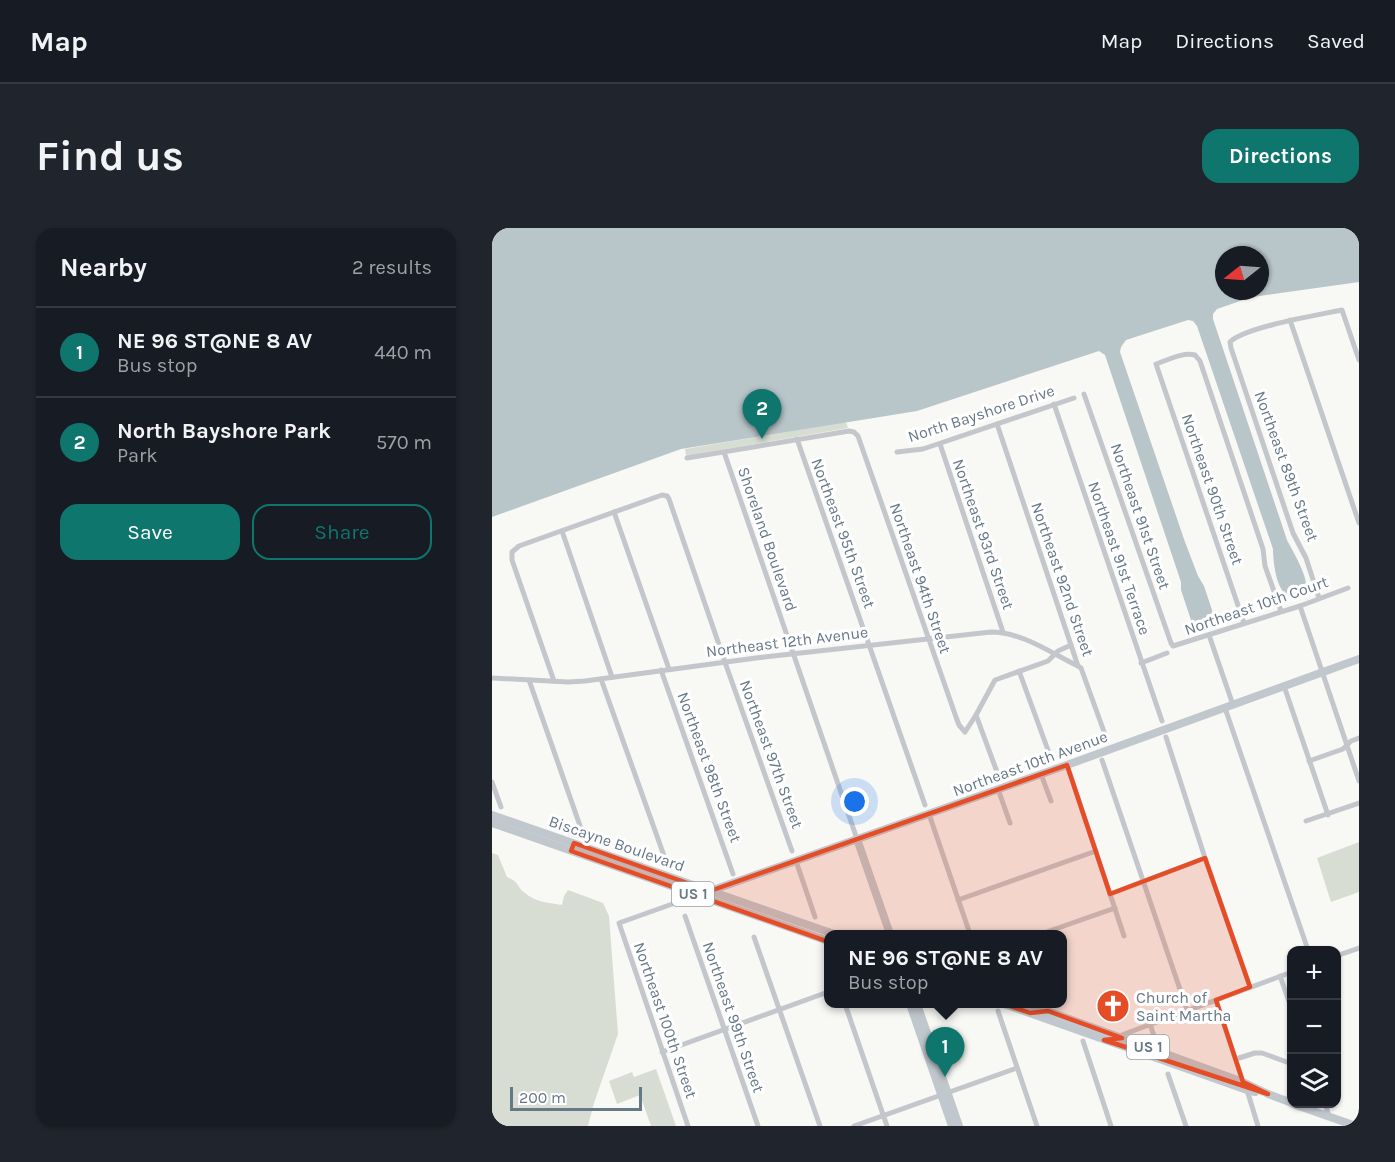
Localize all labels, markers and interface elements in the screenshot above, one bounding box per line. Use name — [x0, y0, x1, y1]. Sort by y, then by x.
text: Map — [30, 25, 88, 58]
text: Map — [1101, 29, 1142, 53]
text: Directions — [1175, 29, 1274, 53]
text: Saved — [1307, 29, 1365, 53]
button: Directions — [1202, 129, 1359, 183]
text: Find us — [36, 131, 184, 181]
north arrow — [1215, 246, 1269, 300]
text: Nearby — [60, 252, 147, 283]
text: 2 results — [352, 256, 432, 279]
text: NE 96 ST@NE 8 AV — [117, 328, 312, 354]
text: 1 — [76, 341, 83, 364]
text: 440 m — [374, 341, 432, 364]
text: Bus stop — [117, 354, 197, 377]
street label: North Bayshore Drive — [905, 381, 1057, 446]
street label: Northeast 89th Street — [1250, 388, 1323, 544]
pin: 2 — [742, 390, 782, 439]
street label: Northeast 90th Street — [1178, 411, 1247, 567]
text: North Bayshore Park — [117, 418, 331, 444]
text: 2 — [73, 431, 86, 454]
text: 570 m — [376, 431, 432, 454]
street label: Northeast 91st Street — [1107, 441, 1174, 592]
text: Park — [117, 444, 158, 467]
street label: Northeast 95th Street — [808, 456, 879, 611]
street label: Northeast 93rd Street — [949, 456, 1018, 612]
street label: Shoreland Boulevard — [734, 464, 801, 614]
street label: Northeast 91st Terrace — [1084, 479, 1155, 637]
street label: Northeast 94th Street — [886, 500, 955, 656]
street label: Northeast 92nd Street — [1027, 500, 1098, 659]
button: Save — [60, 504, 240, 560]
button: Share — [252, 504, 432, 560]
street label: Northeast 10th Court — [1182, 572, 1330, 639]
street label: Northeast 12th Avenue — [705, 622, 869, 661]
street label: Northeast 97th Street — [736, 677, 807, 831]
street label: Northeast 98th Street — [673, 689, 746, 845]
street label: Northeast 10th Avenue — [950, 727, 1110, 800]
your location — [840, 787, 869, 816]
street label: Biscayne Boulevard — [546, 811, 687, 876]
road number: US 1 — [672, 882, 714, 906]
popup — [824, 930, 1067, 1008]
street label: Northeast 99th Street — [699, 939, 768, 1095]
street label: Northeast 100th Street — [630, 940, 701, 1101]
text: NE 96 ST@NE 8 AV — [848, 945, 1043, 971]
map controls — [1287, 946, 1341, 1108]
button: + — [1287, 946, 1341, 1000]
text: Bus stop — [848, 971, 928, 994]
church icon: Church of Saint Martha — [1095, 988, 1131, 1024]
place label: Church of Saint Martha — [1136, 988, 1231, 1025]
button: − — [1287, 1000, 1341, 1054]
pin: 1 — [926, 1028, 964, 1077]
road number: US 1 — [1127, 1035, 1169, 1059]
button: layers — [1287, 1054, 1341, 1108]
scale bar — [510, 1084, 642, 1112]
text: 200 m — [519, 1088, 566, 1107]

